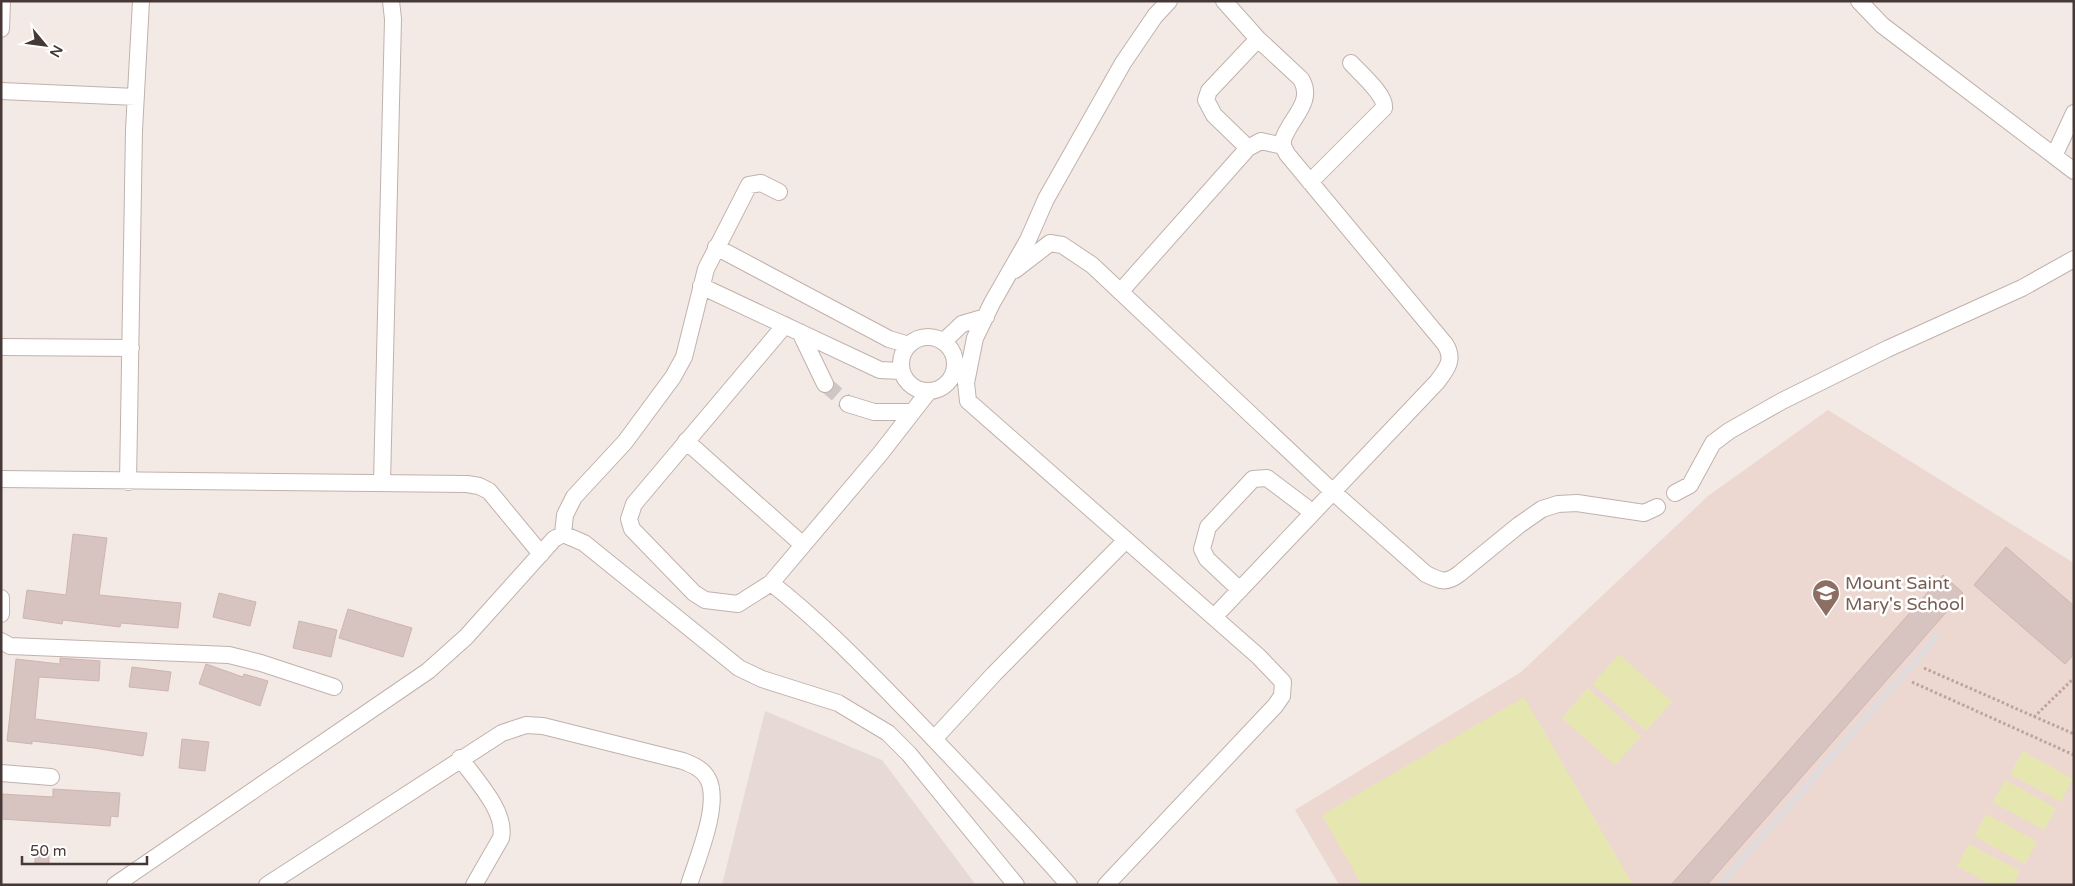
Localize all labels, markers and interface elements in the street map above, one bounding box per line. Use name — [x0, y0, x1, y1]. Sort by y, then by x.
north arrow — [20, 20, 70, 70]
text: N — [46, 42, 66, 60]
place label: Mount Saint Mary's School — [1845, 572, 1964, 615]
school or university icon: Mount Saint Mary's School — [1811, 578, 1841, 617]
scale bar — [22, 834, 148, 866]
text: 50 m — [30, 842, 67, 860]

